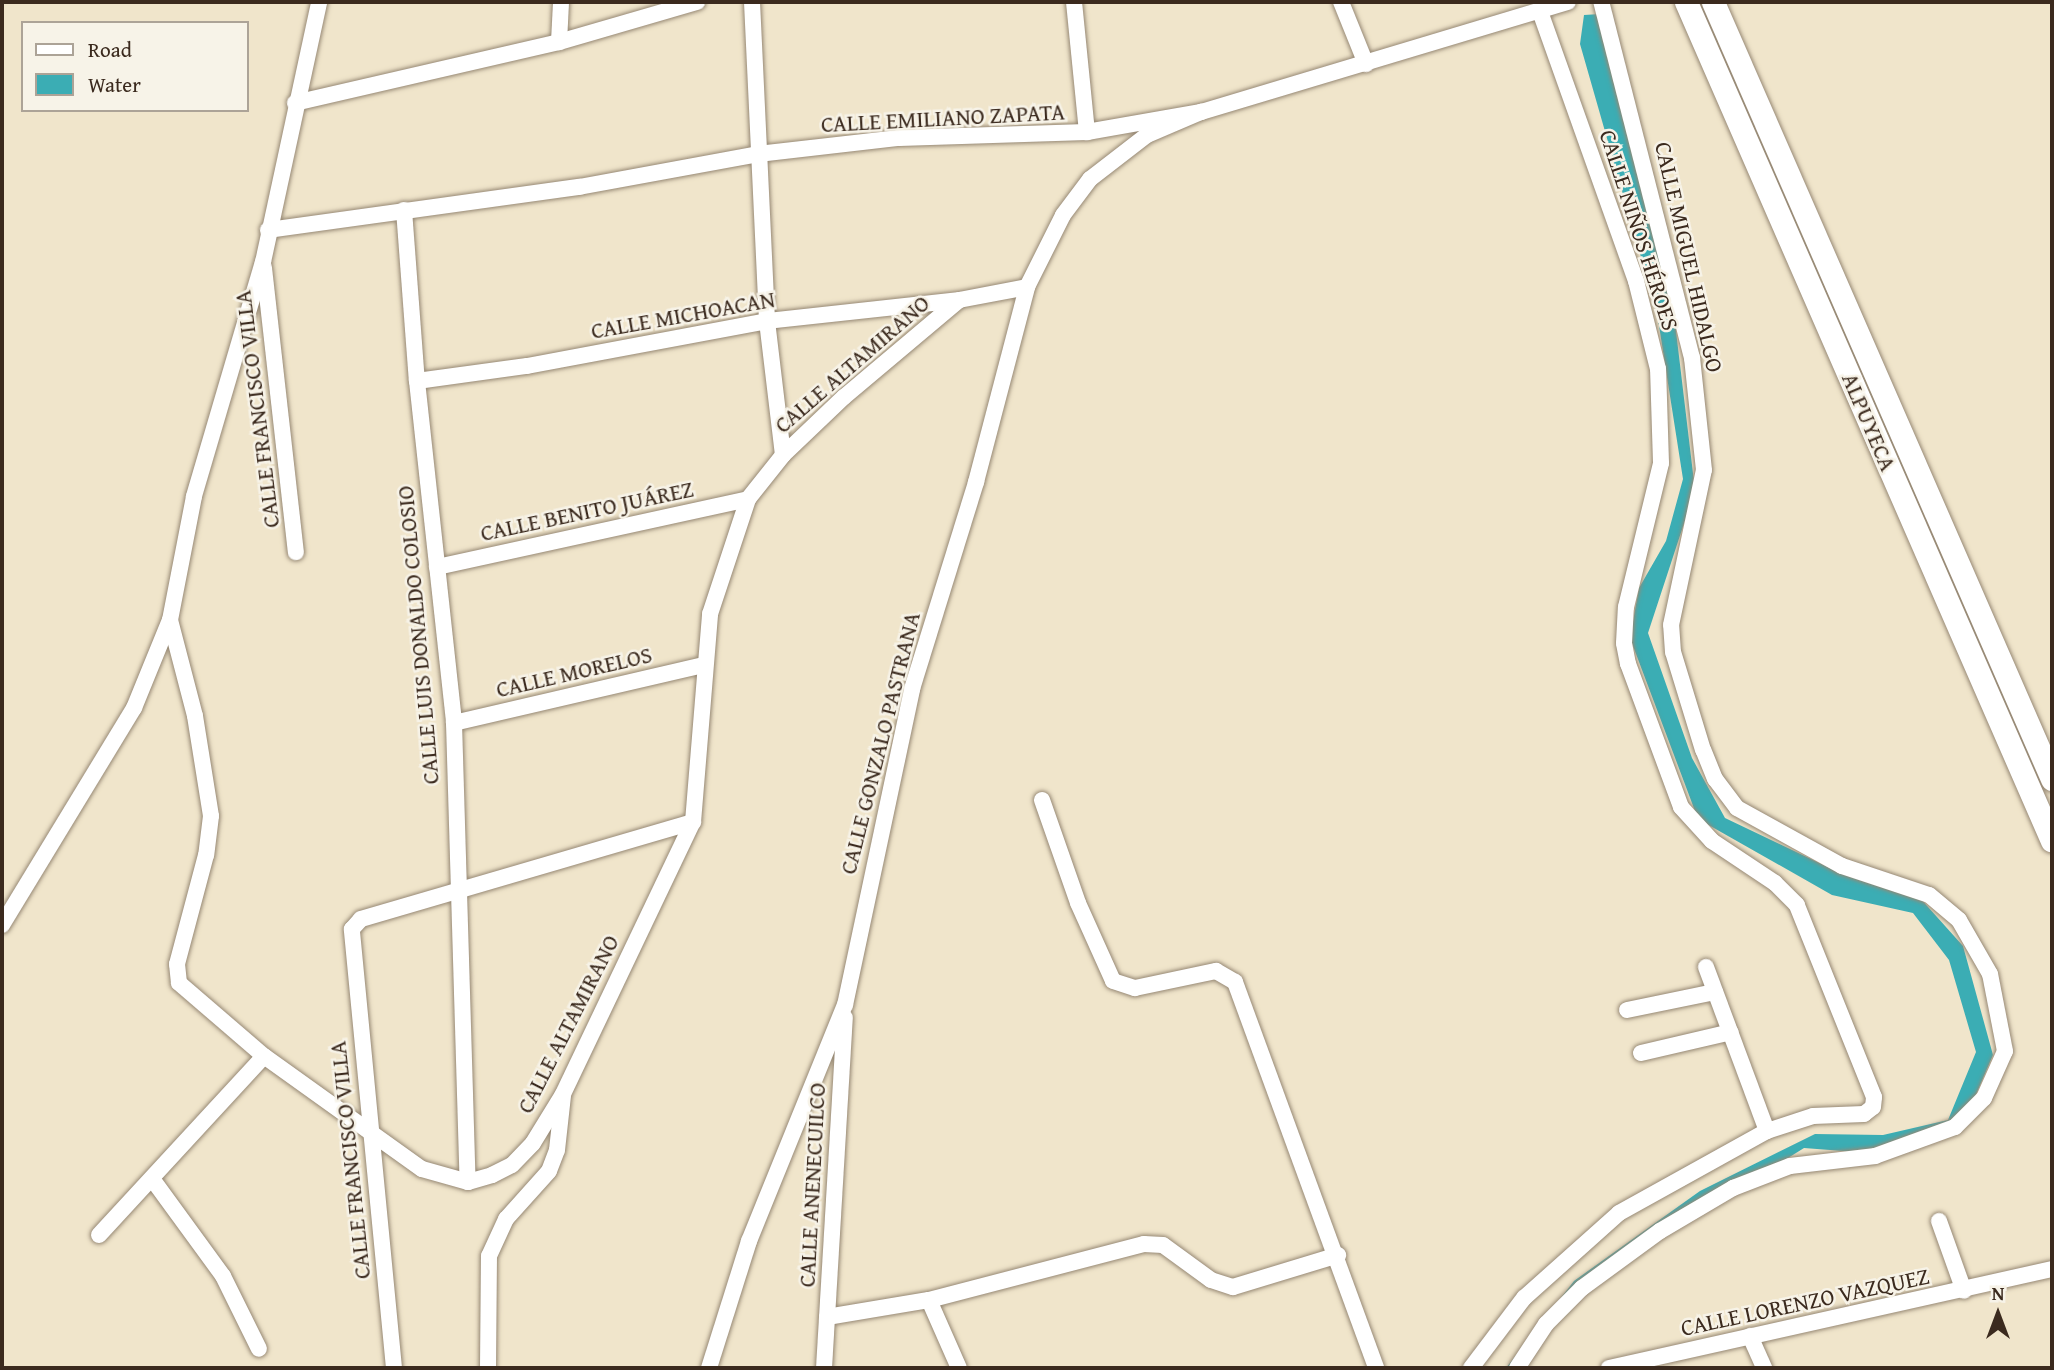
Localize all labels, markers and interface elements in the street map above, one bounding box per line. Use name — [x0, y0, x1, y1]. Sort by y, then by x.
legend — [21, 21, 248, 112]
text: Road — [88, 34, 132, 65]
text: Water — [88, 69, 141, 100]
street label: CALLE EMILIANO ZAPATA — [820, 98, 1066, 138]
street label: CALLE NIÑOS HÉROES — [1594, 126, 1684, 334]
street label: CALLE MIGUEL HIDALGO — [1649, 139, 1729, 375]
street label: CALLE MICHOACAN — [589, 285, 777, 345]
street label: CALLE FRANCISCO VILLA — [229, 289, 285, 529]
street label: CALLE ALTAMIRANO — [769, 289, 935, 439]
street label: ALPUYECA — [1836, 369, 1902, 475]
street label: CALLE BENITO JUÁREZ — [478, 475, 696, 547]
street label: CALLE LUIS DONALDO COLOSIO — [391, 485, 445, 785]
street label: CALLE GONZALO PASTRANA — [834, 609, 926, 877]
street label: CALLE MORELOS — [493, 641, 655, 703]
street label: CALLE ALTAMIRANO — [511, 930, 625, 1118]
street label: CALLE FRANCISCO VILLA — [324, 1040, 376, 1280]
street label: CALLE ANENECUILCO — [793, 1082, 831, 1288]
street label: CALLE LORENZO VAZQUEZ — [1678, 1262, 1932, 1342]
north arrow — [1963, 1279, 2033, 1349]
text: N — [1992, 1279, 2004, 1307]

